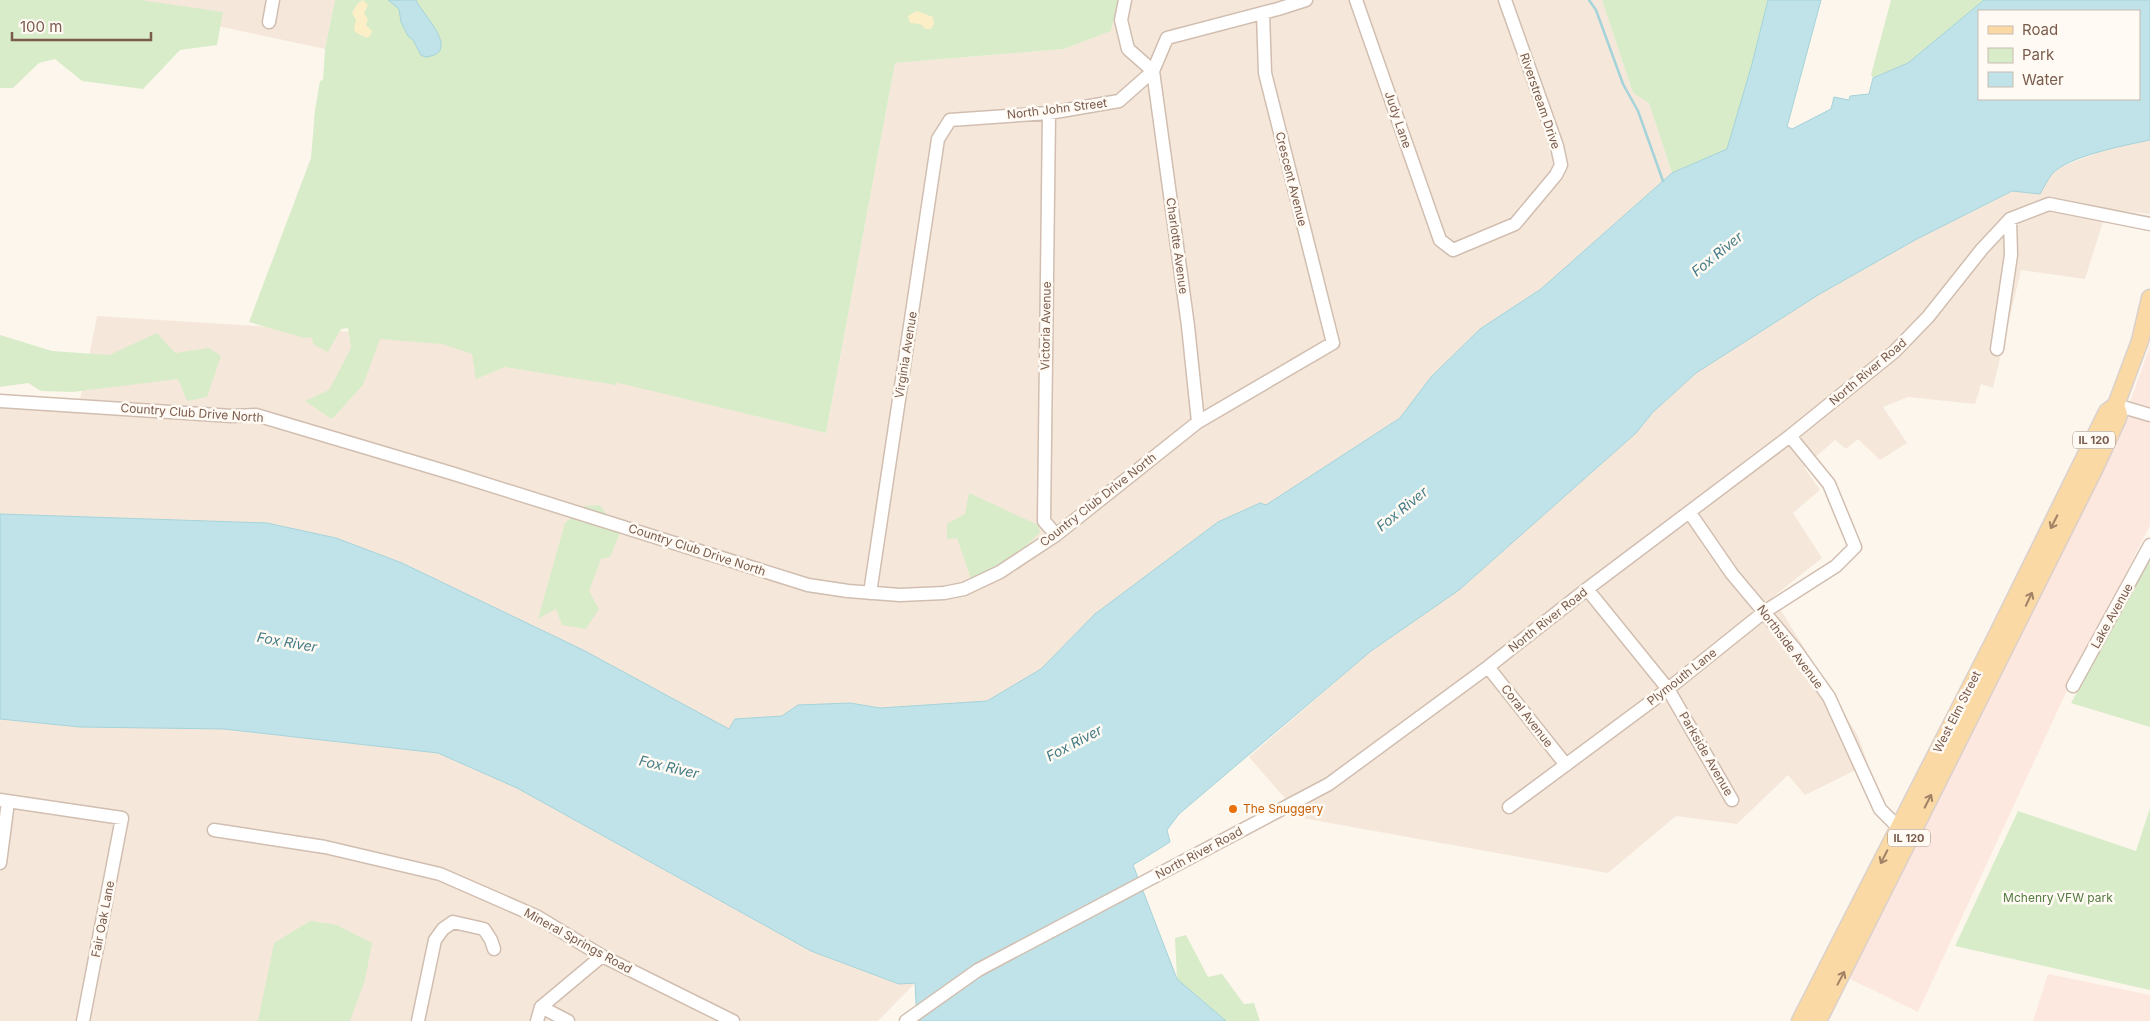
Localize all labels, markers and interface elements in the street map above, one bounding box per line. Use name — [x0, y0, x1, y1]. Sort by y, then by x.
scale bar — [12, 10, 151, 42]
legend — [1978, 10, 2140, 100]
text: 100 m — [20, 17, 62, 36]
text: Road — [2022, 20, 2058, 39]
text: Park — [2022, 45, 2055, 64]
street label: Riverstream Drive — [1517, 51, 1564, 151]
text: Water — [2022, 70, 2064, 89]
street label: Judy Lane — [1382, 89, 1415, 150]
street label: North John Street — [1006, 95, 1108, 122]
street label: Crescent Avenue — [1272, 130, 1310, 228]
street label: Charlotte Avenue — [1163, 197, 1192, 295]
water label: Fox River — [1688, 227, 1746, 279]
street label: Victoria Avenue — [1037, 281, 1054, 371]
street label: Virginia Avenue — [891, 310, 920, 400]
street label: North River Road — [1826, 335, 1909, 408]
street label: Country Club Drive North — [120, 400, 264, 425]
road number: IL 120 — [2073, 432, 2115, 448]
street label: Country Club Drive North — [1037, 450, 1159, 550]
water label: Fox River — [1373, 482, 1431, 534]
one-way arrow — [2049, 514, 2059, 529]
street label: Country Club Drive North — [627, 520, 768, 579]
street label: Lake Avenue — [2087, 580, 2136, 651]
street label: North River Road — [1505, 584, 1590, 655]
one-way arrow — [2025, 592, 2034, 607]
street label: Northside Avenue — [1754, 602, 1827, 692]
water label: Fox River — [256, 628, 319, 655]
street label: Plymouth Lane — [1644, 645, 1719, 708]
street label: West Elm Street — [1930, 668, 1984, 755]
street label: Coral Avenue — [1498, 681, 1557, 750]
street label: Parkside Avenue — [1676, 709, 1737, 799]
water label: Fox River — [1043, 720, 1105, 764]
water label: Fox River — [638, 751, 701, 782]
one-way arrow — [1924, 794, 1933, 809]
place label: The Snuggery — [1243, 801, 1324, 816]
marker: The Snuggery — [1227, 803, 1239, 815]
street label: North River Road — [1153, 823, 1245, 882]
road number: IL 120 — [1888, 830, 1930, 846]
one-way arrow — [1879, 850, 1889, 865]
street label: Fair Oak Lane — [88, 879, 117, 959]
park label: Mchenry VFW park — [2003, 890, 2113, 905]
street label: Mineral Springs Road — [522, 905, 635, 976]
one-way arrow — [1837, 971, 1846, 986]

